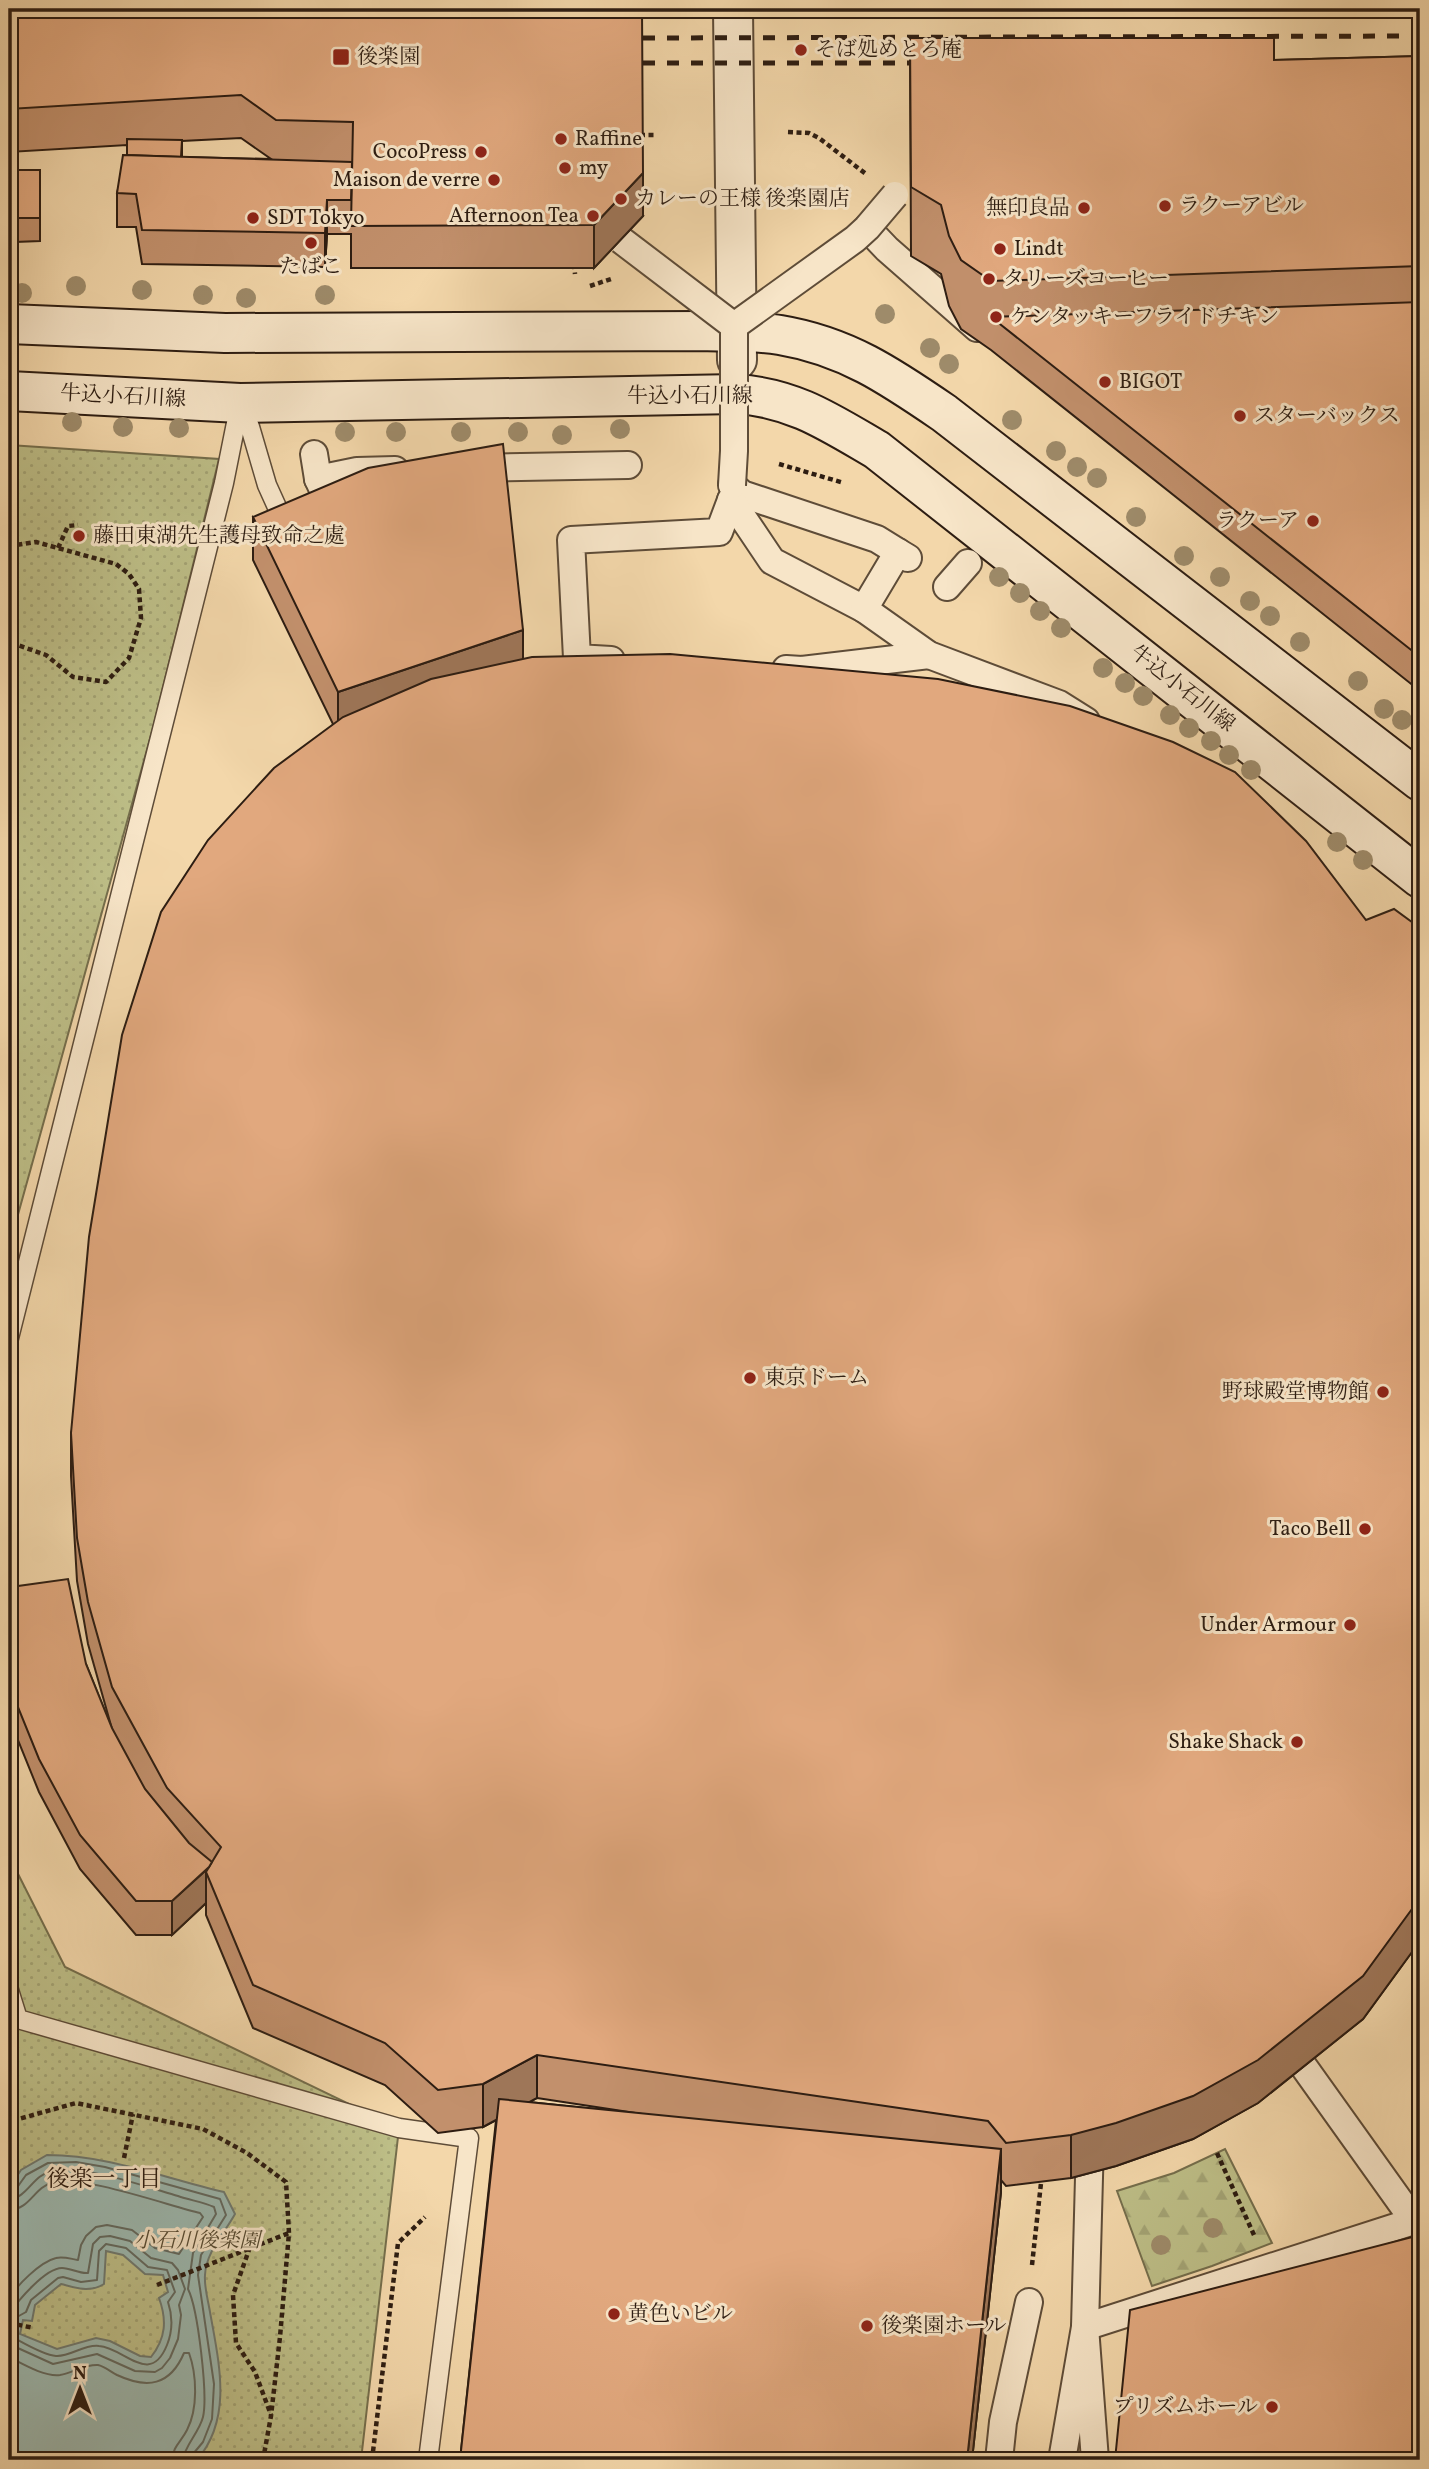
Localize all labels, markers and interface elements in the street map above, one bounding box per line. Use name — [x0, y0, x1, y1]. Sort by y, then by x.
place label: そば処めとろ庵 — [815, 36, 962, 65]
marker: そば処めとろ庵 — [793, 42, 809, 58]
place label: 後楽園 — [357, 43, 420, 72]
marker: 後楽園 — [331, 47, 351, 67]
place label: Raffine — [575, 125, 642, 154]
marker: Raffine — [553, 131, 569, 147]
place label: CocoPress — [373, 138, 467, 167]
marker: CocoPress — [473, 144, 489, 160]
place label: my — [579, 154, 609, 183]
marker: my — [557, 160, 573, 176]
place label: Maison de verre — [333, 166, 480, 195]
marker: Maison de verre — [486, 172, 502, 188]
place label: カレーの王様 後楽園店 — [635, 185, 849, 214]
marker: カレーの王様 後楽園店 — [613, 191, 629, 207]
place label: ラクーアビル — [1179, 192, 1304, 221]
place label: 無印良品 — [986, 194, 1070, 223]
marker: ラクーアビル — [1157, 198, 1173, 214]
marker: 無印良品 — [1076, 200, 1092, 216]
place label: Afternoon Tea — [449, 202, 579, 231]
place label: SDT Tokyo — [267, 204, 365, 233]
marker: Afternoon Tea — [585, 208, 601, 224]
marker: SDT Tokyo — [245, 210, 261, 226]
marker: たばこ — [303, 235, 319, 251]
place label: Lindt — [1014, 235, 1064, 264]
marker: Lindt — [992, 241, 1008, 257]
place label: たばこ — [280, 253, 343, 282]
place label: タリーズコーヒー — [1003, 265, 1169, 294]
marker: タリーズコーヒー — [981, 271, 997, 287]
place label: ケンタッキーフライドチキン — [1010, 303, 1279, 332]
marker: ケンタッキーフライドチキン — [988, 309, 1004, 325]
place label: BIGOT — [1119, 368, 1182, 397]
marker: BIGOT — [1097, 374, 1113, 390]
street label: 牛込小石川線 — [59, 379, 187, 415]
street label: 牛込小石川線 — [627, 382, 753, 411]
place label: スターバックス — [1254, 402, 1400, 431]
marker: スターバックス — [1232, 408, 1248, 424]
place label: ラクーア — [1216, 507, 1299, 536]
marker: ラクーア — [1305, 513, 1321, 529]
place label: 藤田東湖先生護母致命之處 — [93, 522, 345, 551]
marker: 藤田東湖先生護母致命之處 — [71, 528, 87, 544]
street label: 牛込小石川線 — [1123, 639, 1241, 739]
place label: 東京ドーム — [764, 1364, 869, 1393]
marker: 東京ドーム — [742, 1370, 758, 1386]
place label: 野球殿堂博物館 — [1222, 1378, 1369, 1407]
marker: 野球殿堂博物館 — [1375, 1384, 1391, 1400]
place label: Taco Bell — [1269, 1515, 1351, 1544]
marker: Taco Bell — [1357, 1521, 1373, 1537]
place label: Under Armour — [1201, 1611, 1336, 1640]
marker: Under Armour — [1342, 1617, 1358, 1633]
place label: Shake Shack — [1168, 1728, 1284, 1757]
marker: Shake Shack — [1289, 1734, 1305, 1750]
district label: 後楽一丁目 — [47, 2164, 162, 2196]
park label: 小石川後楽園 — [134, 2227, 263, 2256]
place label: 黄色いビル — [628, 2300, 733, 2329]
marker: 黄色いビル — [606, 2306, 622, 2322]
place label: 後楽園ホール — [881, 2312, 1007, 2341]
marker: 後楽園ホール — [859, 2318, 875, 2334]
north arrow — [46, 2354, 116, 2424]
text: N — [73, 2361, 87, 2387]
place label: プリズムホール — [1113, 2393, 1258, 2422]
marker: プリズムホール — [1264, 2399, 1280, 2415]

